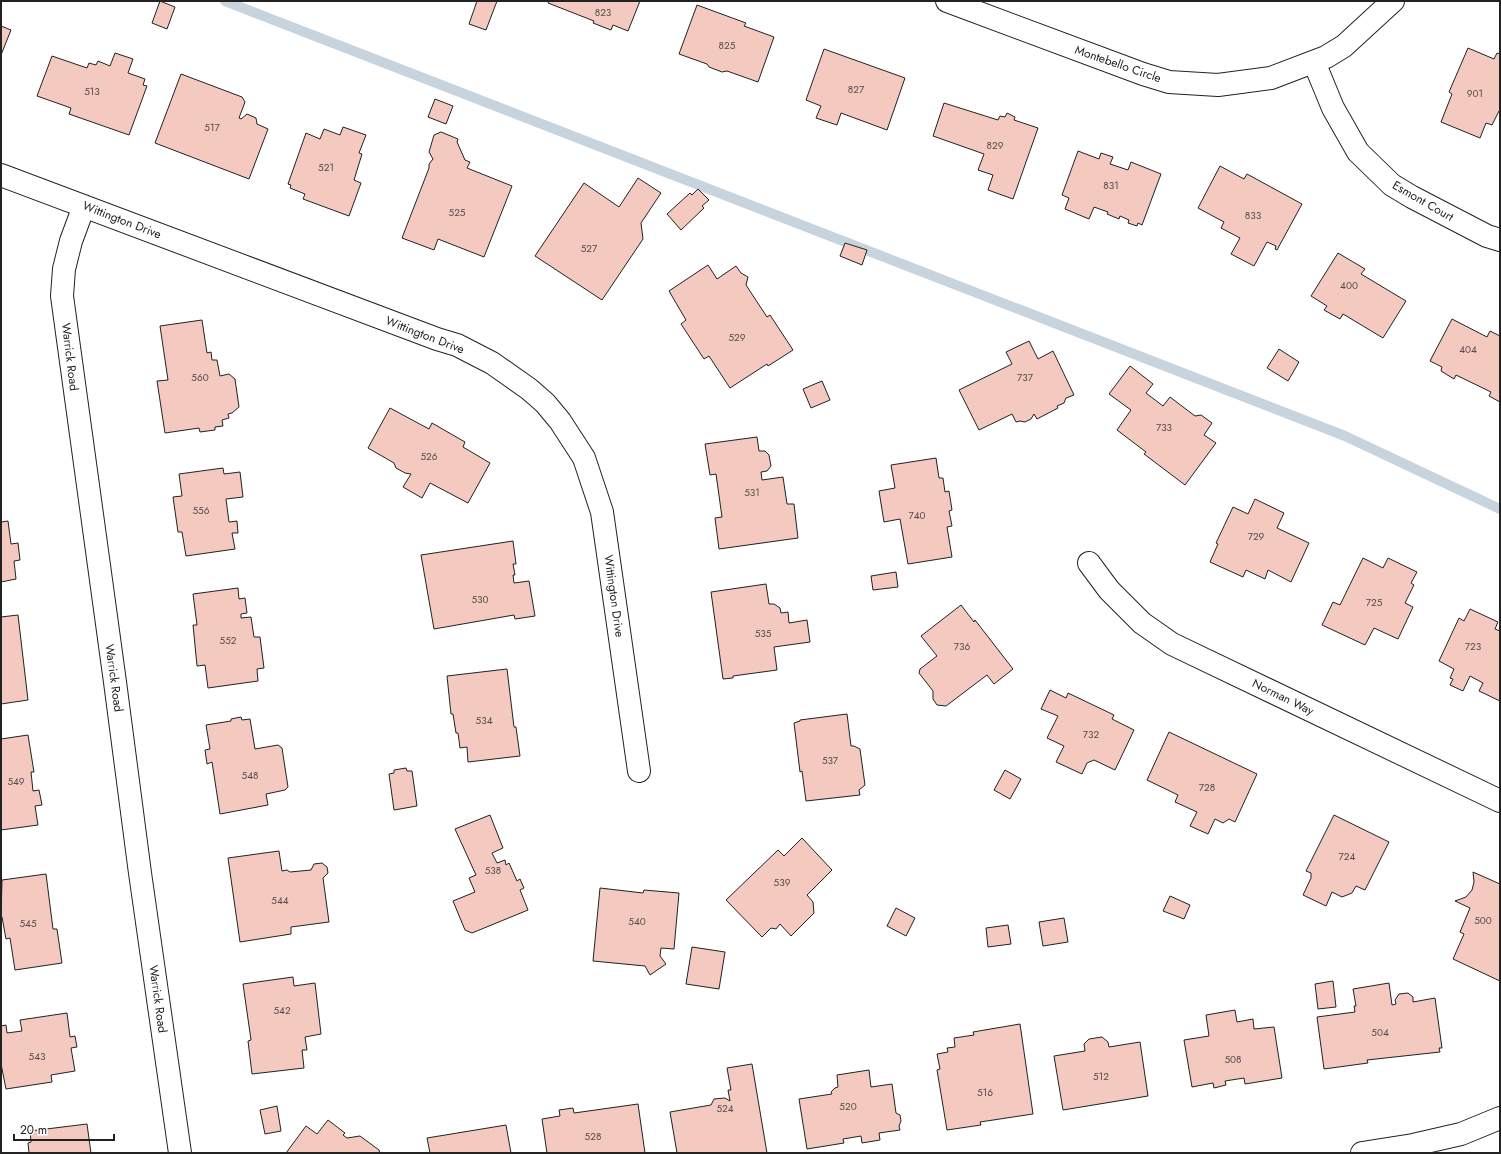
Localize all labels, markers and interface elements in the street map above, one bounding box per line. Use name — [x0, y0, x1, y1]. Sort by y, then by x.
house number: 823 — [595, 5, 612, 20]
house number: 825 — [719, 38, 736, 53]
street label: Montebello Circle — [1072, 41, 1164, 87]
house number: 827 — [848, 82, 865, 97]
house number: 513 — [84, 84, 100, 99]
house number: 901 — [1467, 86, 1483, 101]
house number: 517 — [204, 120, 220, 135]
house number: 829 — [987, 138, 1004, 153]
house number: 521 — [318, 160, 334, 175]
street label: Esmont Court — [1389, 176, 1457, 226]
house number: 831 — [1103, 178, 1119, 193]
street label: Wittington Drive — [80, 197, 164, 243]
house number: 525 — [449, 205, 466, 220]
house number: 833 — [1245, 208, 1262, 223]
house number: 527 — [581, 241, 598, 256]
house number: 400 — [1340, 278, 1358, 293]
street label: Wittington Drive — [383, 312, 467, 358]
street label: Warrick Road — [57, 322, 83, 392]
house number: 529 — [728, 330, 746, 345]
house number: 404 — [1459, 342, 1477, 357]
house number: 560 — [191, 370, 209, 385]
house number: 737 — [1017, 370, 1034, 385]
house number: 733 — [1156, 420, 1173, 435]
house number: 526 — [420, 449, 438, 464]
house number: 531 — [744, 485, 760, 500]
house number: 556 — [192, 503, 210, 518]
house number: 740 — [908, 508, 926, 523]
house number: 729 — [1248, 529, 1265, 544]
street label: Wittington Drive — [599, 554, 629, 638]
house number: 530 — [471, 592, 489, 607]
house number: 725 — [1366, 595, 1383, 610]
house number: 535 — [755, 626, 772, 641]
house number: 552 — [220, 633, 237, 648]
house number: 736 — [954, 639, 970, 654]
house number: 723 — [1465, 639, 1482, 654]
street label: Warrick Road — [100, 643, 128, 713]
street label: Norman Way — [1249, 674, 1318, 720]
house number: 534 — [476, 713, 493, 728]
house number: 732 — [1083, 727, 1100, 742]
house number: 537 — [822, 753, 839, 768]
house number: 548 — [242, 768, 258, 783]
house number: 549 — [7, 774, 25, 789]
house number: 728 — [1199, 780, 1215, 795]
house number: 724 — [1339, 849, 1356, 864]
house number: 538 — [485, 863, 501, 878]
house number: 539 — [774, 875, 791, 890]
house number: 544 — [271, 893, 289, 908]
house number: 500 — [1474, 913, 1492, 928]
house number: 540 — [628, 914, 646, 929]
house number: 545 — [19, 916, 37, 931]
street label: Warrick Road — [144, 964, 172, 1034]
house number: 542 — [273, 1003, 291, 1018]
house number: 504 — [1371, 1025, 1389, 1040]
house number: 543 — [29, 1049, 46, 1064]
house number: 508 — [1224, 1052, 1242, 1067]
house number: 512 — [1093, 1069, 1109, 1084]
house number: 516 — [977, 1085, 993, 1100]
house number: 520 — [839, 1099, 857, 1114]
house number: 524 — [716, 1101, 734, 1116]
scale bar — [14, 1116, 114, 1142]
text: 20 m — [20, 1121, 47, 1139]
house number: 528 — [585, 1129, 601, 1144]

